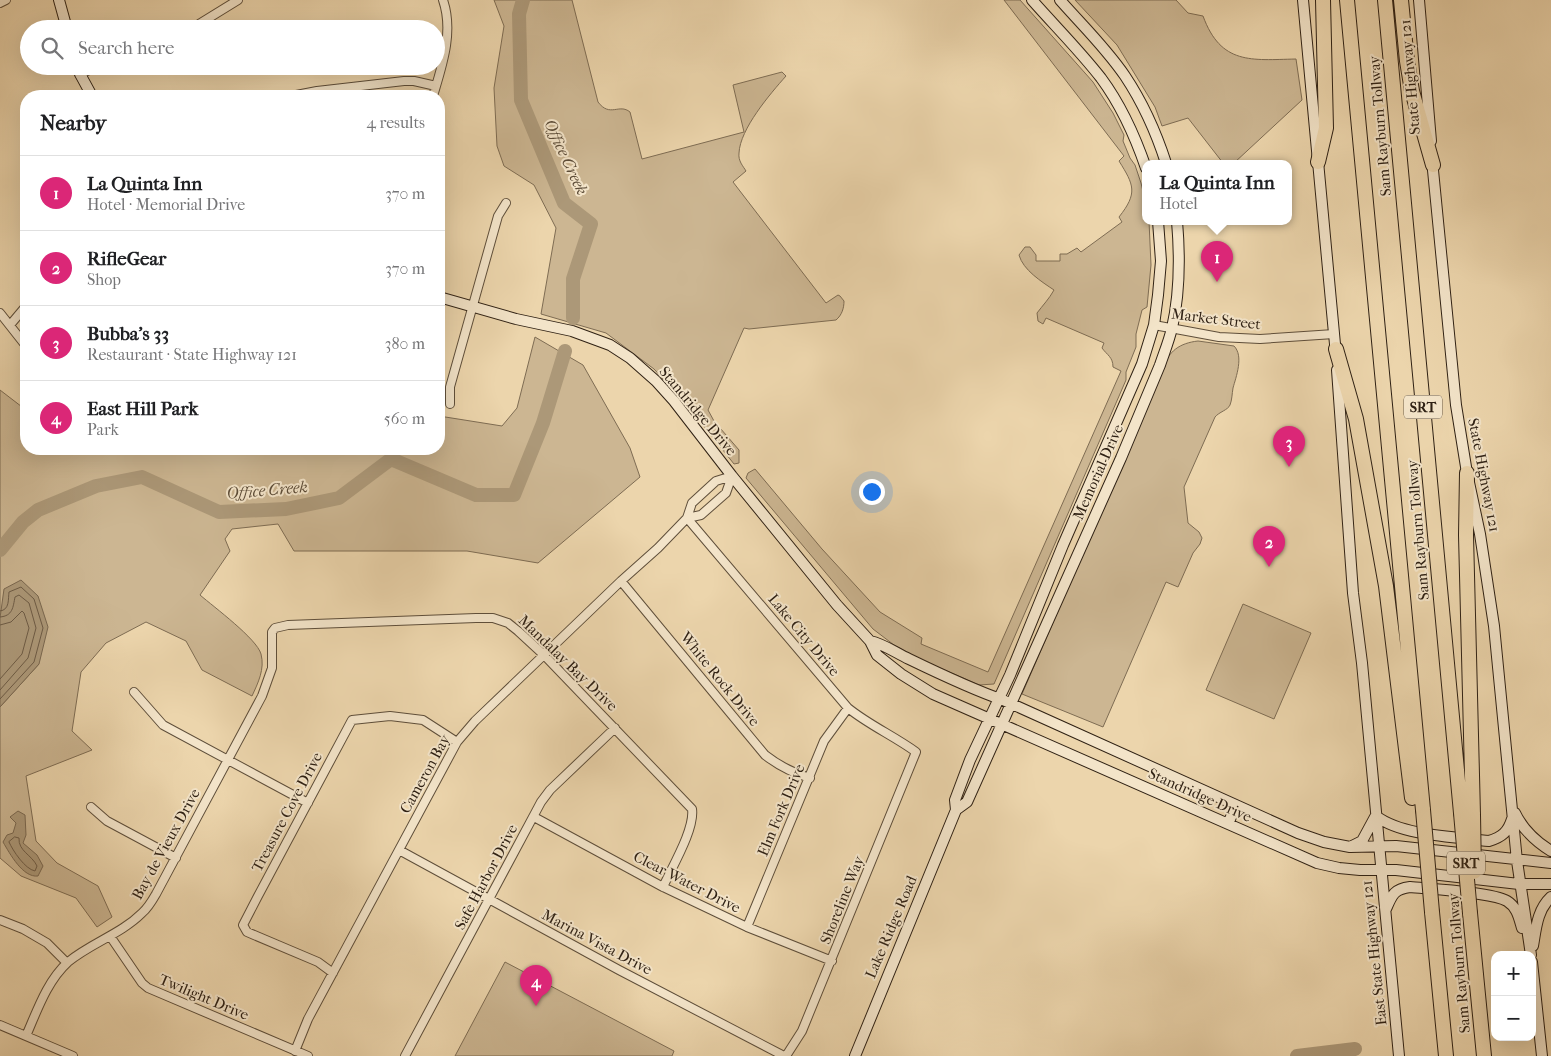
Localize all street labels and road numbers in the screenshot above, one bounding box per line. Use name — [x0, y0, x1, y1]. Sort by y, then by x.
street label: State Highway 121 — [1396, 19, 1424, 135]
street label: Sam Rayburn Tollway — [1365, 54, 1395, 197]
street label: Market Street — [1170, 305, 1262, 333]
street label: Standridge Drive — [655, 363, 741, 460]
road number: SRT — [1404, 396, 1442, 418]
street label: State Highway 121 — [1464, 416, 1504, 534]
street label: Memorial Drive — [1069, 421, 1127, 523]
street label: Sam Rayburn Tollway — [1403, 458, 1433, 601]
street label: Lake City Drive — [764, 590, 844, 680]
street label: Mandalay Bay Drive — [515, 611, 622, 715]
street label: White Rock Drive — [676, 628, 764, 730]
street label: Cameron Bay — [396, 731, 454, 816]
street label: Treasure Cove Drive — [248, 749, 326, 875]
street label: Elm Fork Drive — [754, 761, 809, 859]
street label: Standridge Drive — [1146, 764, 1255, 826]
street label: Bay de Vieux Drive — [128, 785, 204, 903]
street label: Safe Harbor Drive — [451, 821, 522, 933]
street label: Clear Water Drive — [630, 847, 744, 917]
road number: SRT — [1447, 851, 1485, 874]
street label: Shoreline Way — [816, 852, 868, 947]
street label: Lake Ridge Road — [861, 872, 921, 981]
street label: East State Highway 121 — [1357, 880, 1391, 1026]
street label: Sam Rayburn Tollway — [1444, 891, 1474, 1034]
street label: Marina Vista Drive — [539, 905, 656, 979]
street label: Twilight Drive — [157, 970, 252, 1024]

